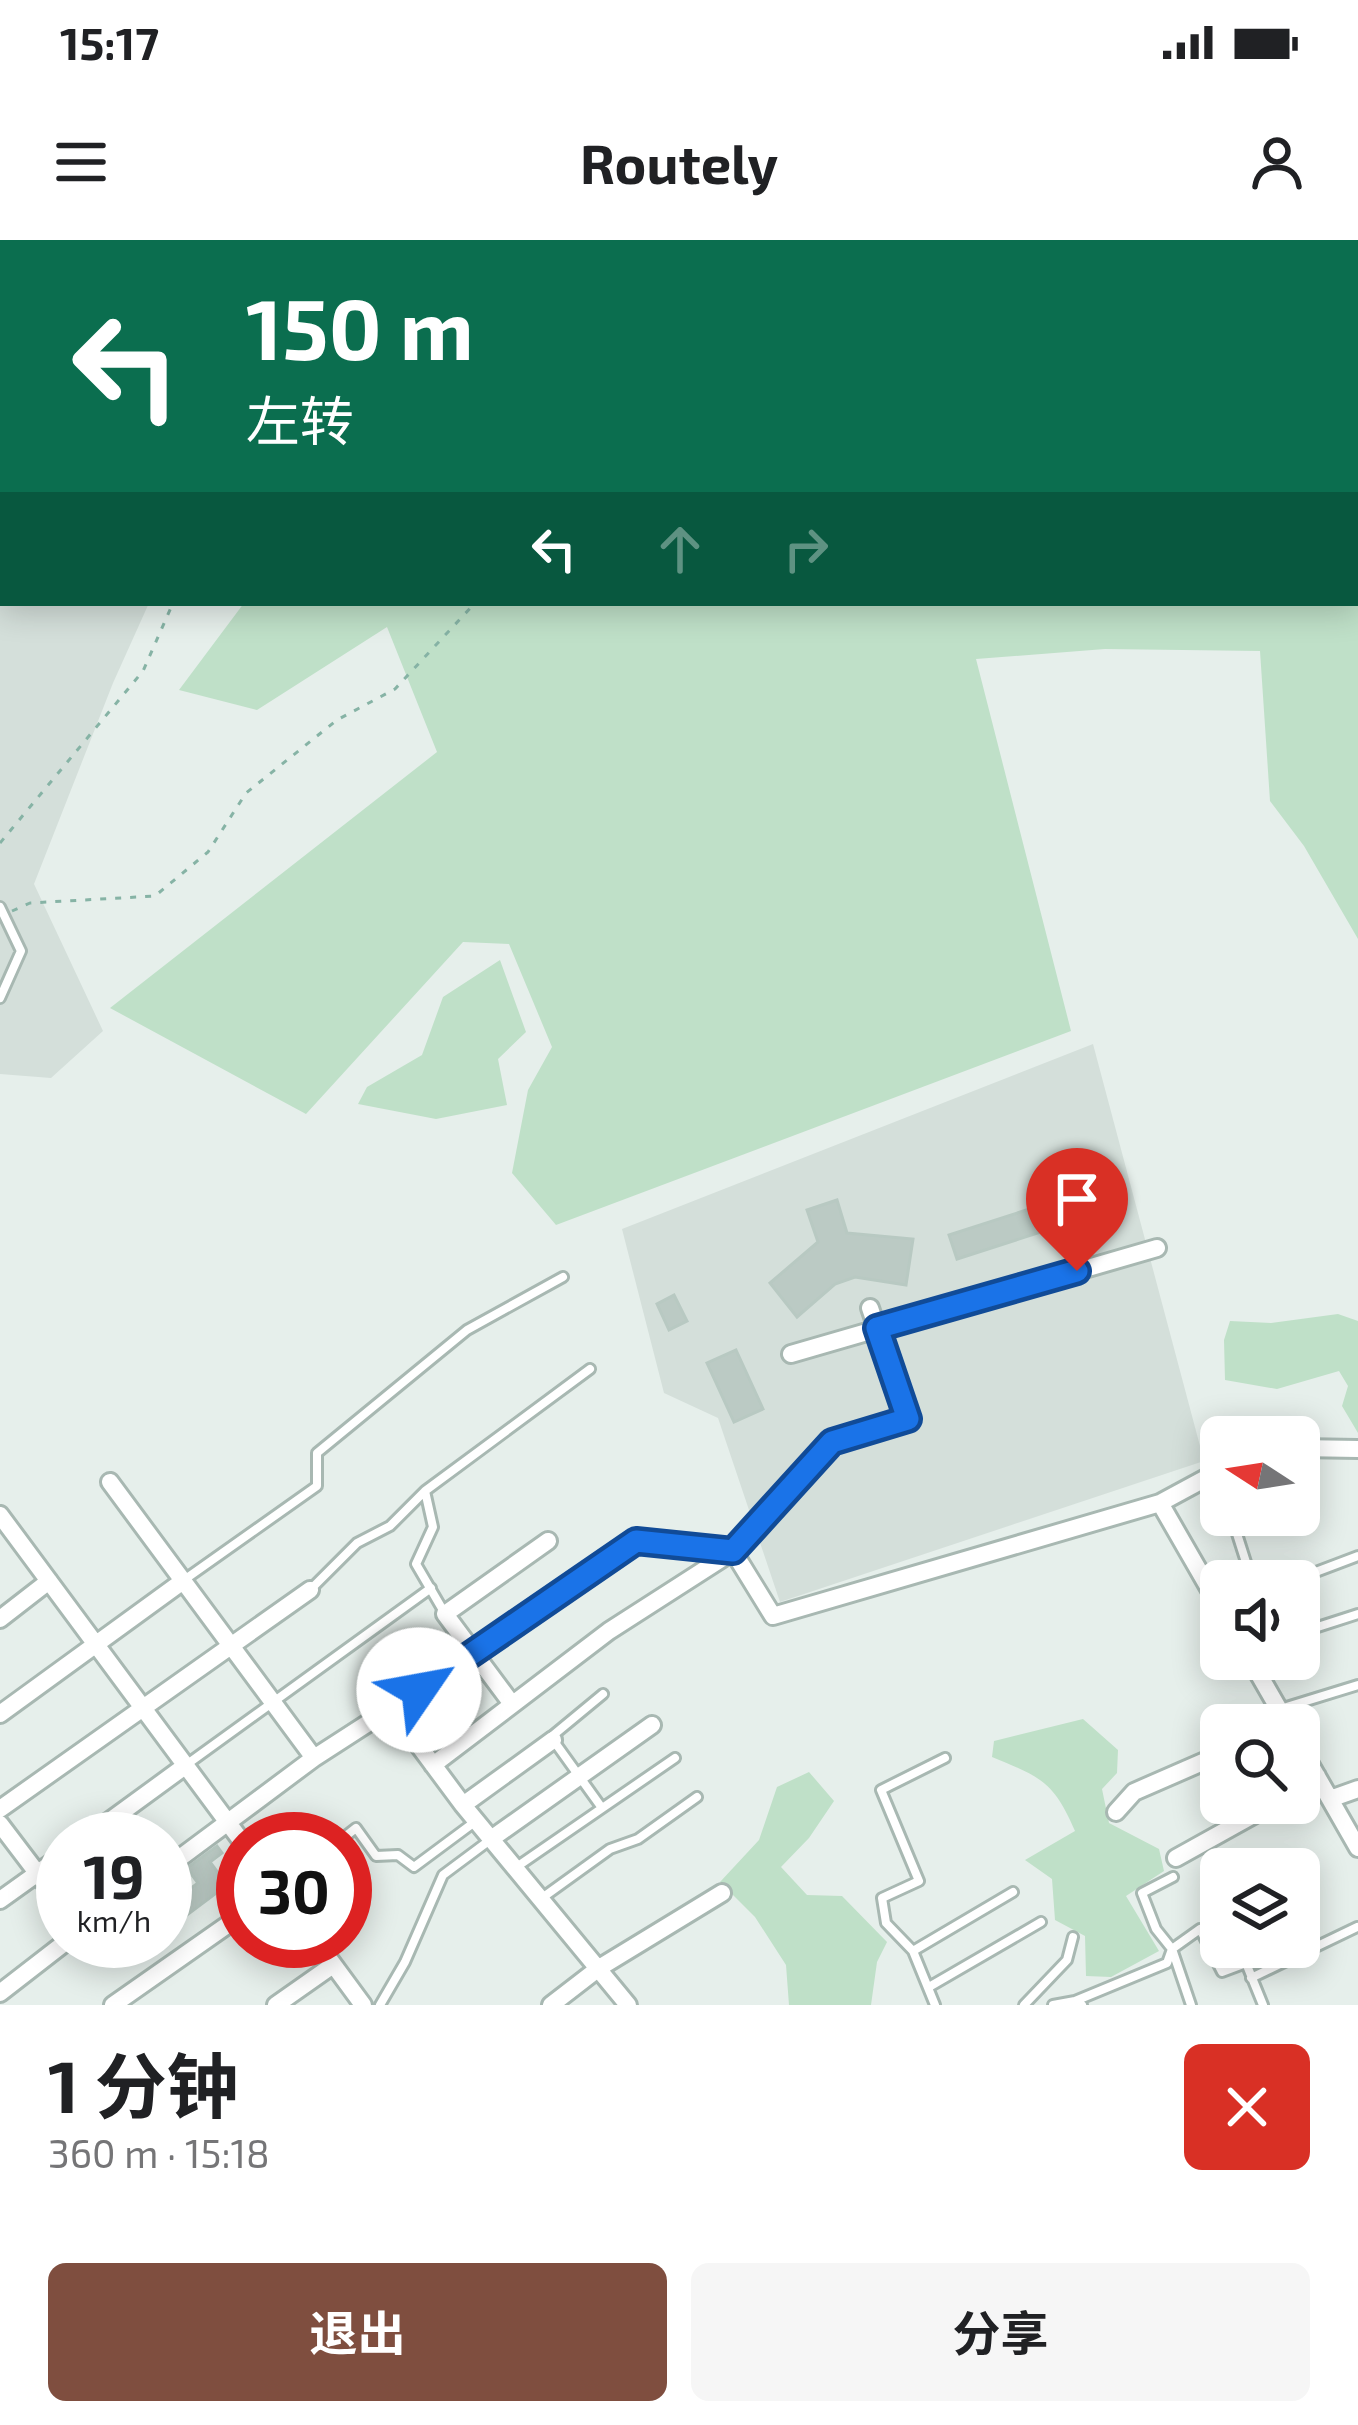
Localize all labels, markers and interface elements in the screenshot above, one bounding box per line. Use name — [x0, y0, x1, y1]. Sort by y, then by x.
text: 15:17 — [60, 15, 159, 69]
icon: menu — [48, 129, 114, 195]
icon: person — [1244, 129, 1310, 195]
text: Routely — [580, 130, 778, 195]
text: 150 m — [246, 276, 474, 377]
icon: left — [48, 288, 204, 444]
text: 左转 — [246, 387, 354, 452]
icon: left — [521, 516, 587, 582]
icon: ahead — [647, 516, 713, 582]
icon: right — [773, 516, 839, 582]
pin — [1026, 1148, 1128, 1271]
icon: arrive — [1044, 1166, 1110, 1232]
north arrow — [1200, 1416, 1320, 1536]
map controls — [1200, 1416, 1320, 1968]
button: sound — [1200, 1560, 1320, 1680]
position arrow — [356, 1627, 482, 1753]
button: search — [1200, 1704, 1320, 1824]
speed limit sign: 30 — [216, 1812, 372, 1968]
text: 19 — [83, 1839, 145, 1911]
button: layers — [1200, 1848, 1320, 1968]
text: km/h — [77, 1902, 151, 1938]
text: 1 分钟 — [48, 2041, 239, 2127]
button: close — [1184, 2044, 1310, 2170]
text: 360 m · 15:18 — [48, 2129, 270, 2176]
button: 退出 — [48, 2263, 667, 2401]
button: 分享 — [691, 2263, 1310, 2401]

